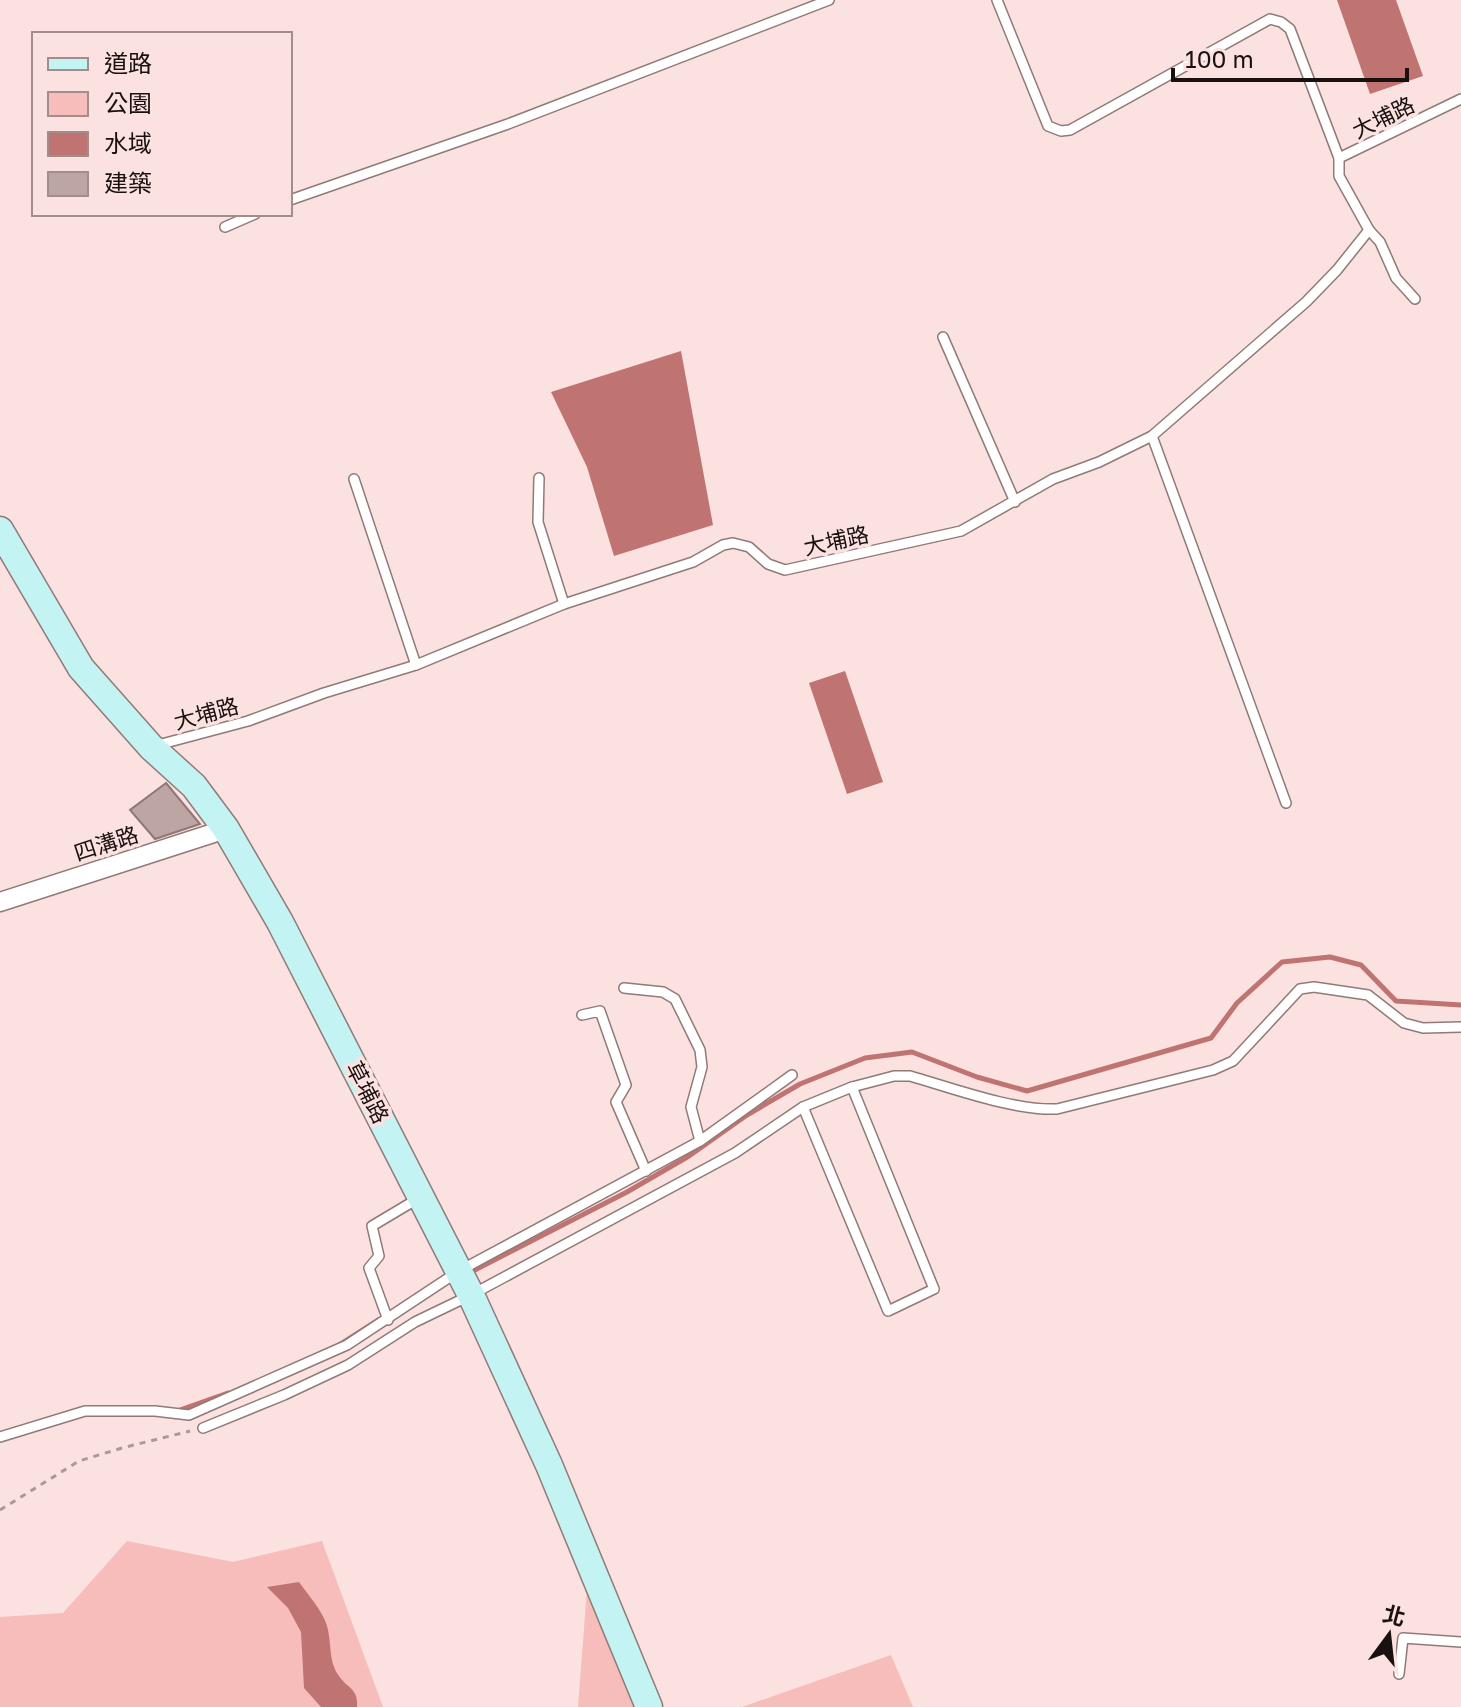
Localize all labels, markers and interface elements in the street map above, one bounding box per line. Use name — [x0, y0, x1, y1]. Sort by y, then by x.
legend — [32, 32, 292, 216]
scale bar — [1173, 32, 1407, 82]
text: 100 m — [1185, 44, 1254, 73]
text: 道路 — [104, 48, 152, 77]
text: 公園 — [104, 88, 152, 117]
street label: 大埔路 — [1347, 90, 1419, 144]
text: 水域 — [104, 128, 152, 157]
text: 建築 — [104, 168, 152, 197]
street label: 大埔路 — [801, 520, 871, 560]
street label: 大埔路 — [171, 691, 241, 735]
street label: 四溝路 — [70, 820, 142, 866]
street label: 草埔路 — [341, 1056, 395, 1128]
north arrow — [1349, 1595, 1429, 1675]
text: 北 — [1380, 1599, 1408, 1631]

